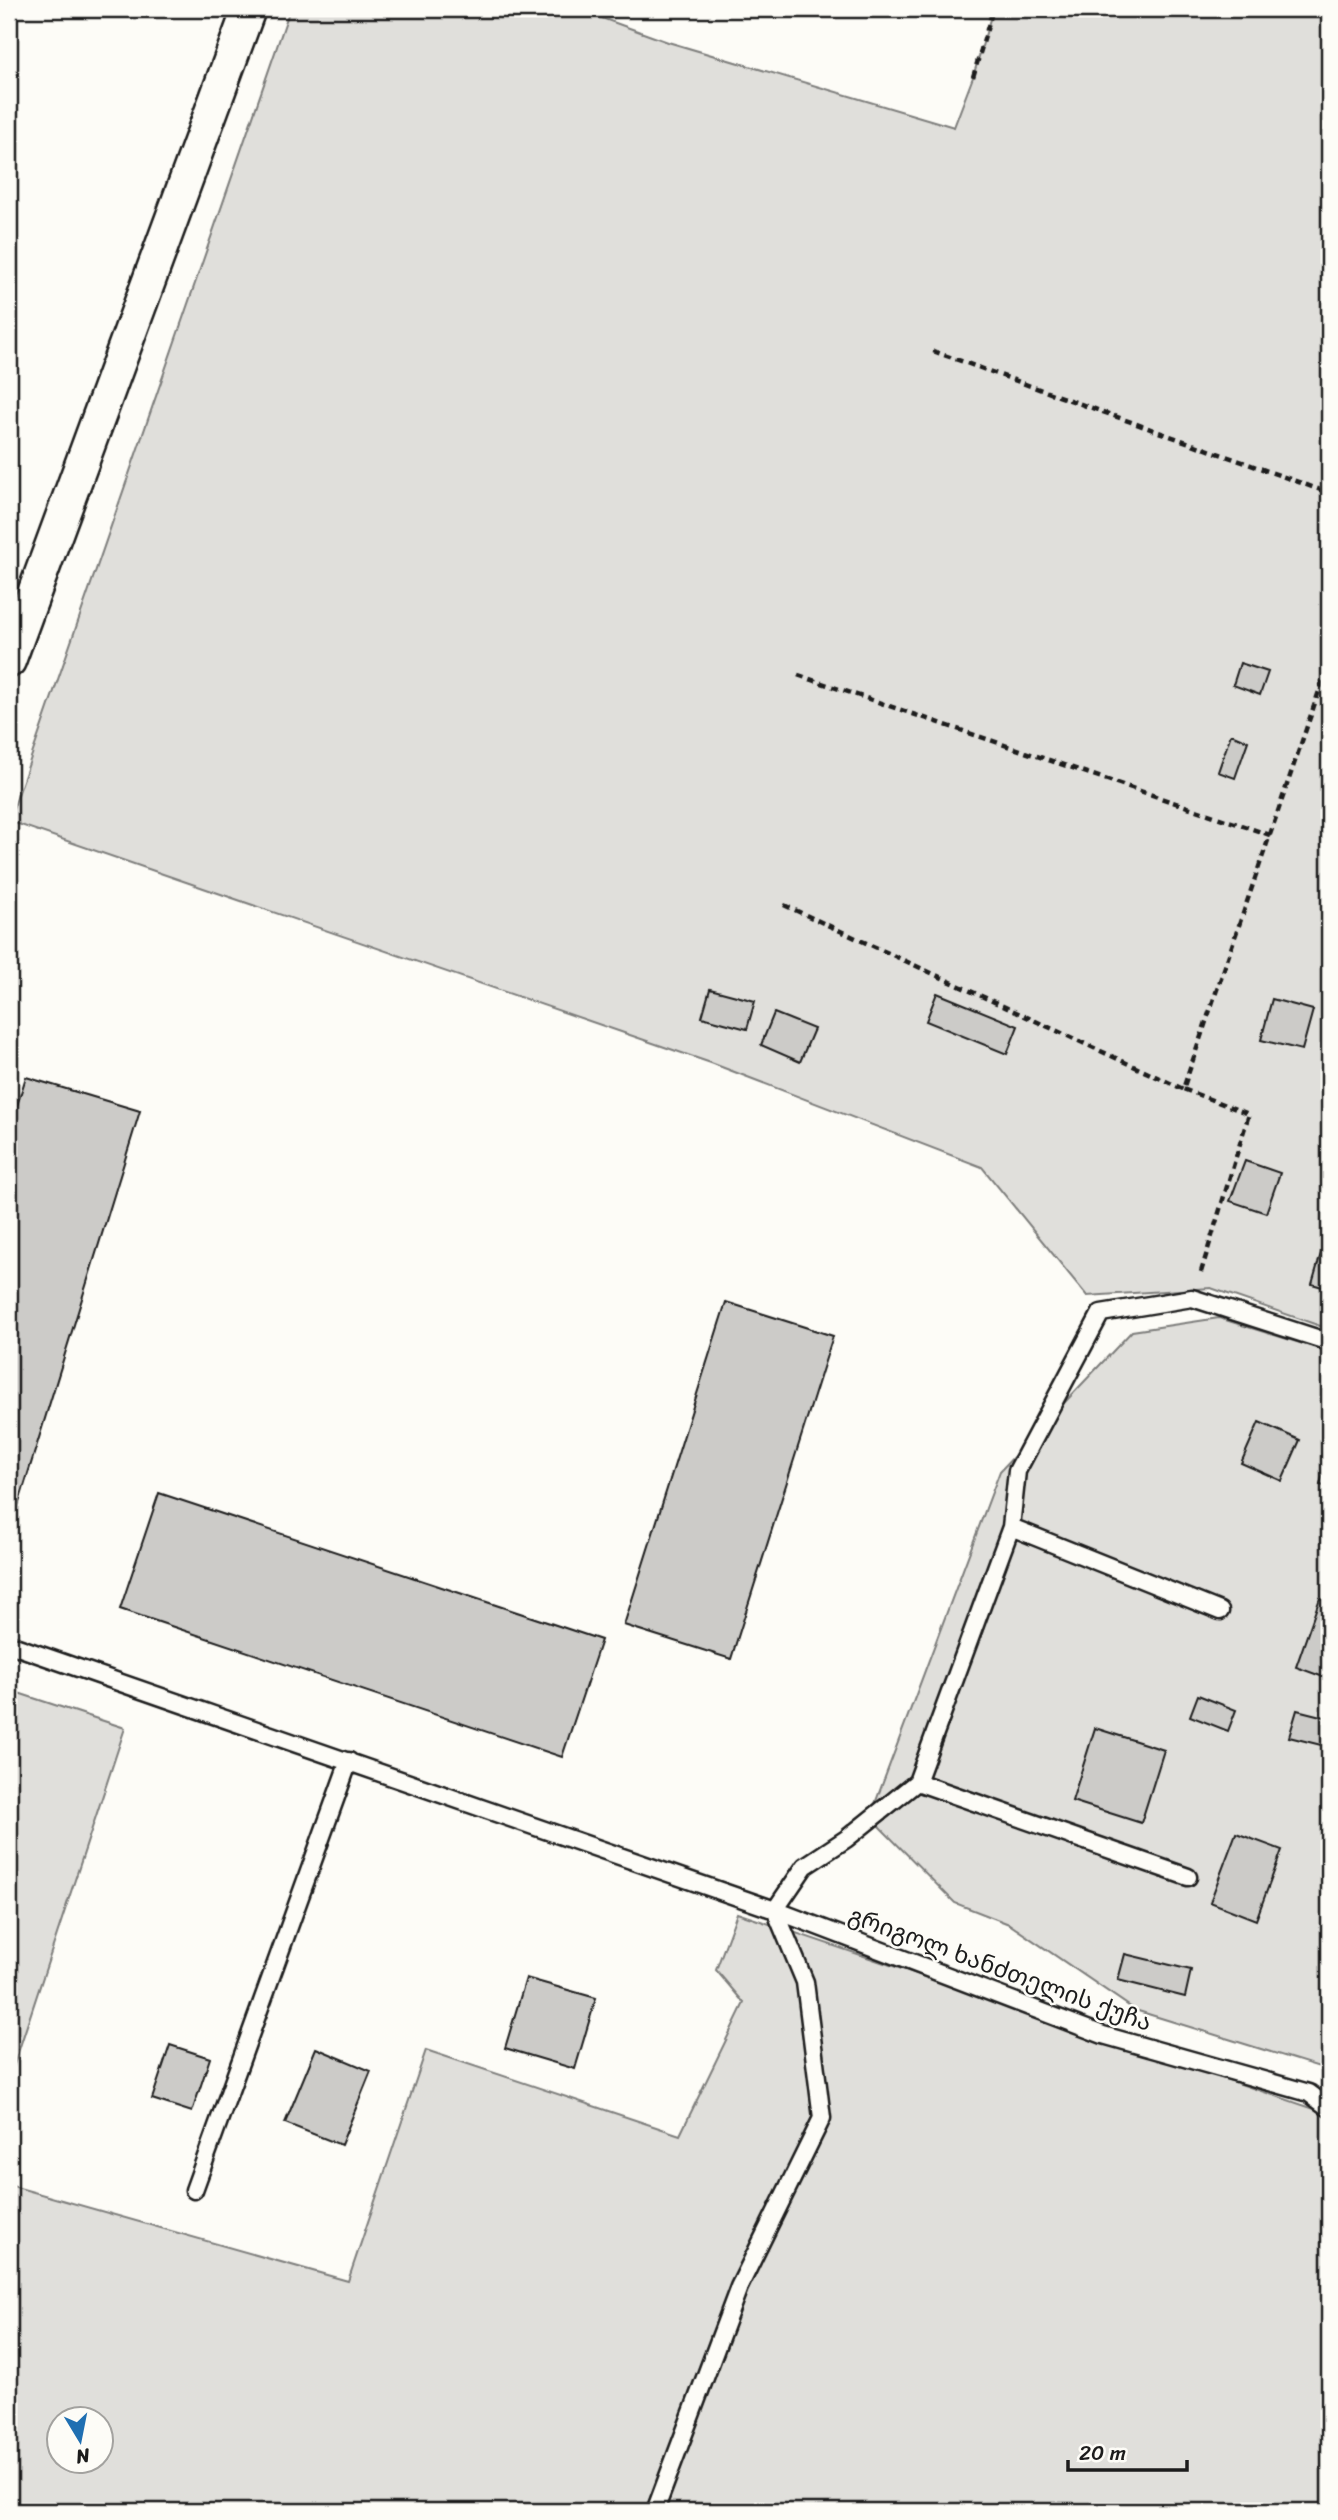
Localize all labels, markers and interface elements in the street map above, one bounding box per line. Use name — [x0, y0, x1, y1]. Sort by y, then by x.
street label: გრიგოლ ხანძთელის ქუჩა — [842, 1894, 1158, 2044]
north arrow — [46, 2404, 116, 2474]
scale bar — [1068, 2429, 1188, 2473]
text: 20 m — [1079, 2434, 1126, 2472]
text: N — [73, 2439, 93, 2474]

